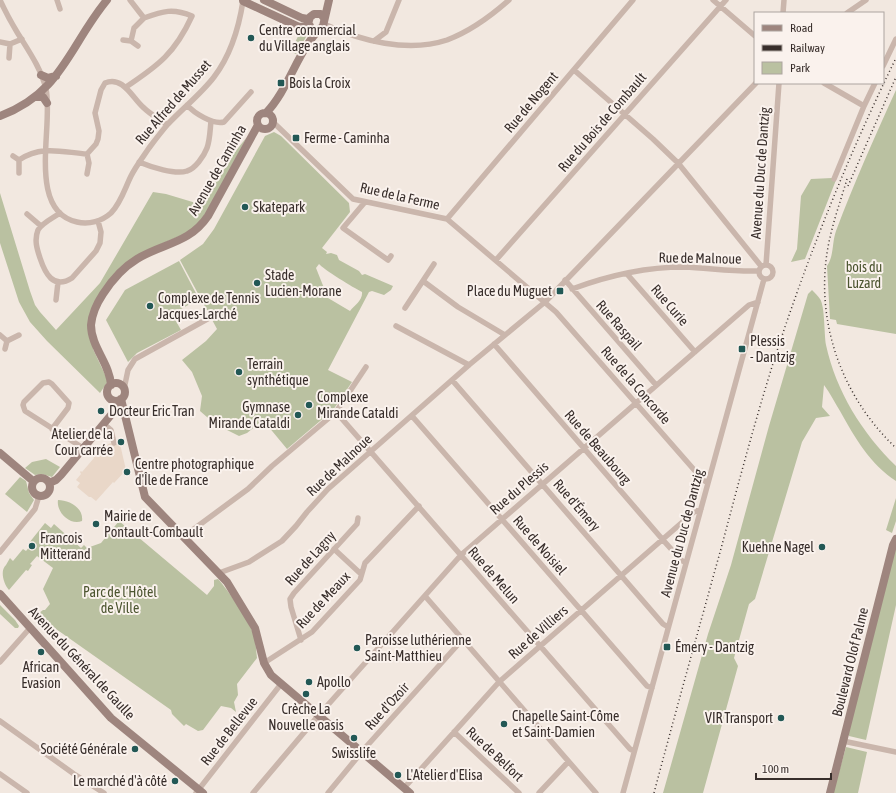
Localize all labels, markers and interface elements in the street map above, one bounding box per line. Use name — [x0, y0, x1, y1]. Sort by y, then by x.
legend — [754, 12, 884, 84]
text: Road — [790, 21, 813, 35]
place label: Centre commercial du Village anglais — [259, 22, 356, 54]
marker: Centre commercial du Village anglais — [246, 33, 256, 43]
text: Railway — [790, 41, 825, 55]
street label: Rue Alfred de Musset — [132, 56, 214, 148]
text: Park — [790, 61, 811, 75]
street label: Rue de Nogent — [501, 68, 561, 136]
street label: Rue du Bois de Combault — [555, 69, 649, 175]
place label: Bois la Croix — [289, 75, 351, 91]
marker: Bois la Croix — [276, 78, 286, 88]
street label: Avenue du Duc de Dantzig — [747, 107, 773, 239]
street label: Avenue de Caminha — [185, 122, 249, 218]
place label: Ferme - Caminha — [304, 130, 390, 146]
marker: Ferme - Caminha — [291, 133, 301, 143]
street label: Rue de la Ferme — [359, 179, 441, 213]
place label: Skatepark — [253, 199, 305, 215]
marker: Skatepark — [240, 202, 250, 212]
street label: Rue de Malnoue — [658, 249, 742, 267]
park label: bois du Luzard — [846, 259, 882, 291]
place label: Stade Lucien-Morane — [265, 267, 342, 299]
marker: Stade Lucien-Morane — [252, 278, 262, 288]
street label: Rue Curie — [648, 281, 692, 329]
place label: Place du Muguet — [467, 283, 552, 299]
marker: Place du Muguet — [555, 286, 565, 296]
place label: Complexe de Tennis Jacques-Larché — [158, 290, 260, 322]
street label: Rue Raspail — [593, 297, 645, 353]
marker: Complexe de Tennis Jacques-Larché — [145, 301, 155, 311]
place label: Plessis - Dantzig — [750, 333, 795, 365]
street label: Rue de la Concorde — [598, 343, 674, 427]
marker: Plessis - Dantzig — [737, 344, 747, 354]
place label: Terrain synthétique — [247, 356, 309, 388]
marker: Terrain synthétique — [234, 367, 244, 377]
place label: Complexe Mirande Cataldi — [317, 389, 398, 421]
place label: Gymnase Mirande Cataldi — [209, 399, 290, 431]
marker: Complexe Mirande Cataldi — [304, 400, 314, 410]
place label: Docteur Eric Tran — [109, 403, 195, 419]
marker: Docteur Eric Tran — [96, 406, 106, 416]
street label: Rue de Beaubourg — [561, 407, 635, 487]
marker: Gymnase Mirande Cataldi — [293, 410, 303, 420]
place label: Atelier de la Cour carrée — [51, 426, 113, 458]
street label: Rue de Malnoue — [303, 431, 375, 499]
marker: Atelier de la Cour carrée — [116, 437, 126, 447]
place label: Centre photographique d'Île de France — [135, 456, 254, 488]
street label: Rue du Plessis — [487, 458, 552, 518]
marker: Centre photographique d'Île de France — [122, 467, 132, 477]
street label: Avenue du Duc de Dantzig — [657, 467, 707, 599]
street label: Rue d'Émery — [550, 476, 604, 534]
place label: Mairie de Pontault-Combault — [104, 508, 203, 540]
street label: Rue de Noisiel — [510, 512, 570, 578]
marker: Mairie de Pontault-Combault — [91, 519, 101, 529]
street label: Rue de Lagny — [281, 527, 339, 588]
place label: Francois Mitterand — [40, 530, 91, 562]
place label: Kuehne Nagel — [742, 539, 814, 555]
marker: Francois Mitterand — [27, 541, 37, 551]
marker: Kuehne Nagel — [817, 542, 827, 552]
street label: Rue de Melun — [465, 543, 523, 607]
street label: Rue de Meaux — [293, 568, 353, 632]
park label: Parc de l’Hôtel de Ville — [83, 584, 157, 616]
street label: Rue de Villiers — [505, 602, 571, 662]
street label: Avenue du Général de Gaulle — [26, 603, 138, 723]
street label: Boulevard Olof Palme — [829, 606, 871, 718]
place label: Paroisse luthérienne Saint-Matthieu — [365, 632, 471, 664]
place label: Émery - Dantzig — [675, 639, 754, 655]
marker: Émery - Dantzig — [662, 642, 672, 652]
marker: Paroisse luthérienne Saint-Matthieu — [352, 643, 362, 653]
marker: African Evasion — [36, 647, 46, 657]
place label: African Evasion — [21, 659, 61, 691]
place label: Apollo — [317, 674, 351, 690]
marker: Apollo — [304, 677, 314, 687]
street label: Rue d'Ozoir — [362, 678, 413, 733]
marker: Crèche La Nouvelle oasis — [301, 689, 311, 699]
street label: Rue de Bellevue — [197, 694, 261, 768]
place label: Crèche La Nouvelle oasis — [268, 701, 344, 733]
place label: Chapelle Saint-Côme et Saint-Damien — [512, 708, 619, 740]
place label: VIR Transport — [705, 710, 773, 726]
marker: VIR Transport — [776, 713, 786, 723]
marker: Chapelle Saint-Côme et Saint-Damien — [499, 719, 509, 729]
street label: Rue de Belfort — [463, 724, 527, 784]
marker: Swisslife — [349, 733, 359, 743]
place label: Société Générale — [40, 741, 127, 757]
marker: Société Générale — [130, 744, 140, 754]
place label: Swisslife — [332, 745, 376, 761]
scale bar — [756, 755, 831, 781]
text: 100 m — [762, 762, 789, 776]
place label: L'Atelier d'Elisa — [406, 767, 483, 783]
marker: L'Atelier d'Elisa — [393, 770, 403, 780]
place label: Le marché d'à côté — [73, 773, 167, 789]
marker: Le marché d'à côté — [170, 776, 180, 786]

